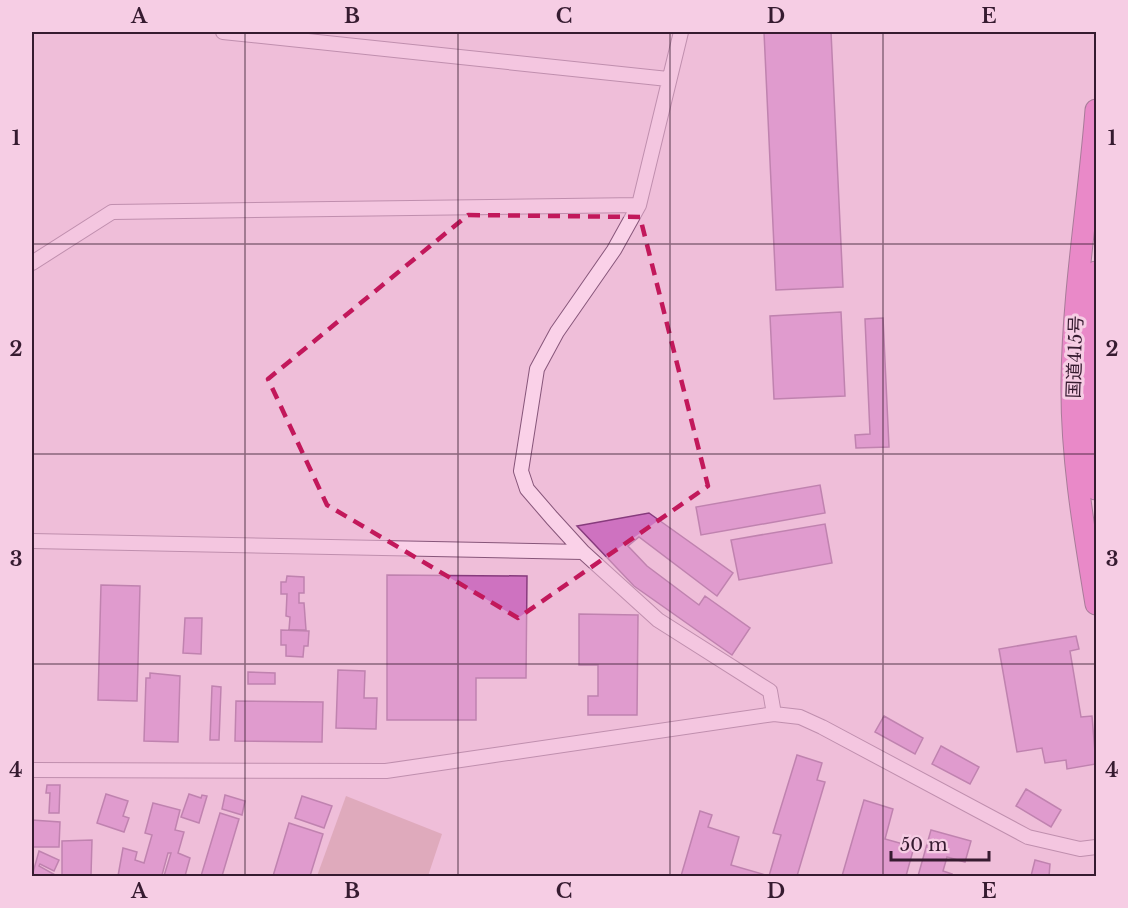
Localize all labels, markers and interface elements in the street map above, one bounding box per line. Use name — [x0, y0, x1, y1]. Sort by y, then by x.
text: A — [130, 4, 148, 28]
text: B — [344, 4, 360, 28]
text: C — [556, 4, 572, 28]
text: D — [767, 4, 785, 28]
text: E — [981, 4, 997, 28]
text: 1 — [12, 126, 21, 150]
text: 1 — [1108, 126, 1117, 150]
street label: 国道415号 — [1063, 315, 1087, 399]
text: 2 — [9, 337, 23, 361]
text: 2 — [1105, 337, 1119, 361]
text: 3 — [10, 547, 22, 571]
text: 3 — [1106, 547, 1118, 571]
text: 4 — [9, 758, 23, 782]
text: 4 — [1105, 758, 1119, 782]
scale bar — [891, 824, 988, 862]
text: 50 m — [900, 834, 948, 856]
text: A — [130, 879, 148, 903]
text: B — [344, 879, 360, 903]
text: C — [556, 879, 572, 903]
text: D — [767, 879, 785, 903]
text: E — [981, 879, 997, 903]

